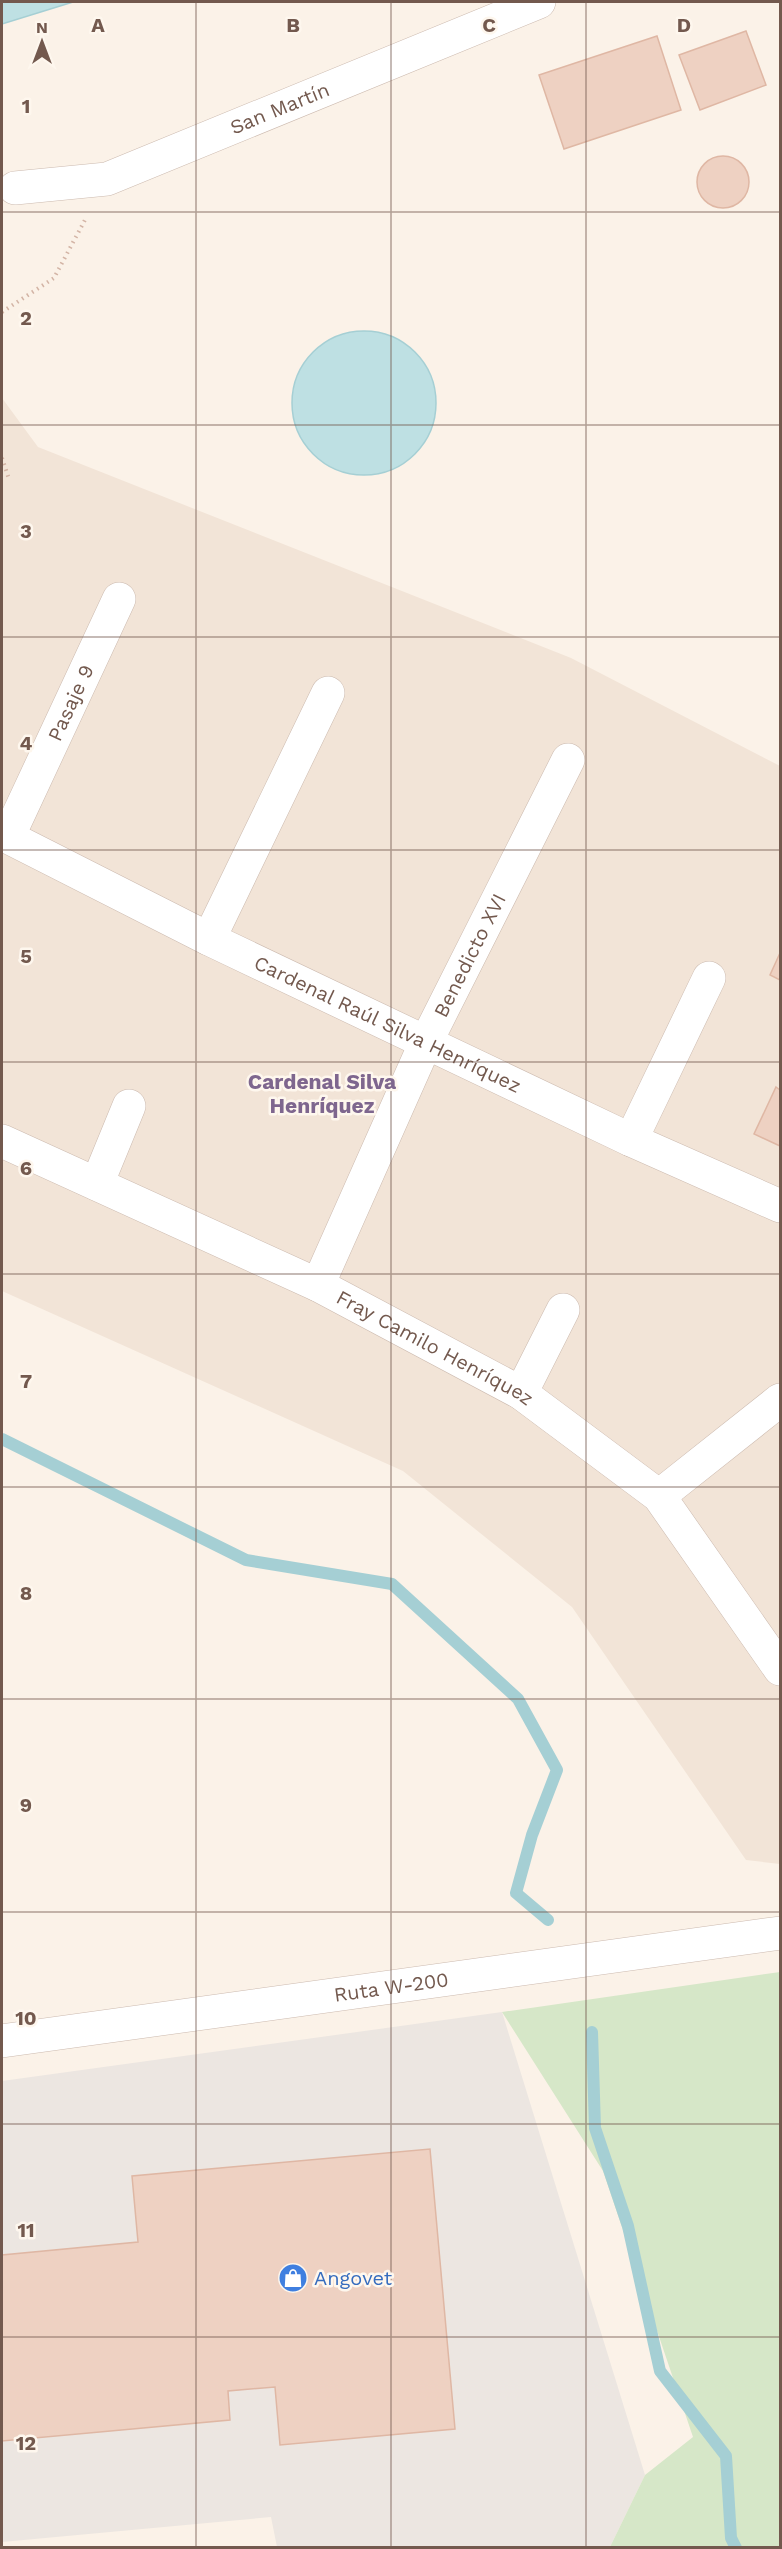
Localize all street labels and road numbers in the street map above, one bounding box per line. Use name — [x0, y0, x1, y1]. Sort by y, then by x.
street label: San Martín — [226, 77, 333, 139]
street label: Pasaje 9 — [42, 661, 99, 745]
street label: Benedicto XVI — [428, 889, 511, 1021]
street label: Cardenal Raúl Silva Henríquez — [250, 950, 525, 1098]
street label: Fray Camilo Henríquez — [332, 1285, 539, 1410]
street label: Ruta W-200 — [332, 1967, 450, 2007]

